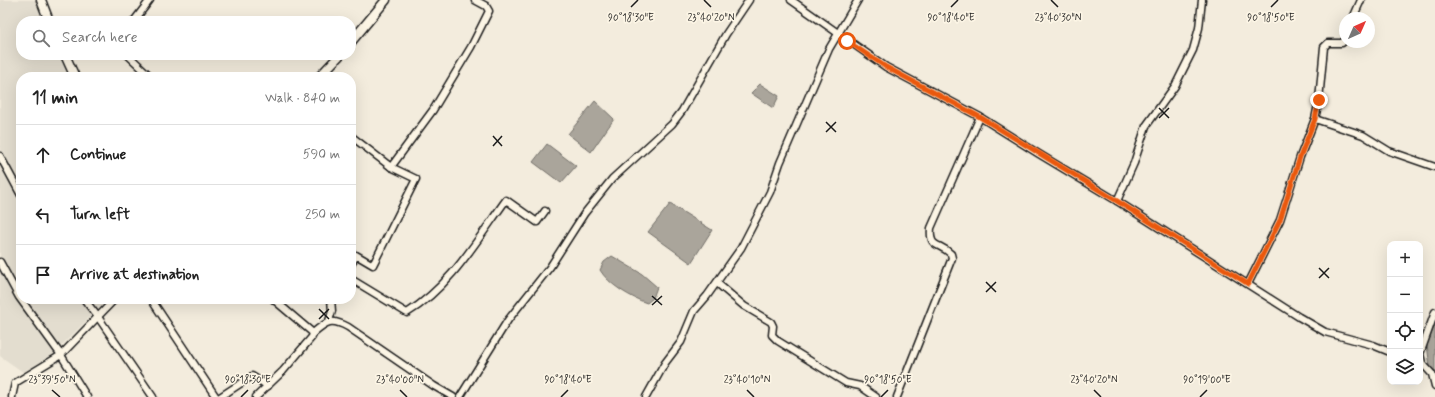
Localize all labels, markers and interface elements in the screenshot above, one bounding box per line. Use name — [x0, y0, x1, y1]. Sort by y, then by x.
text: 90°18'30"E — [608, 11, 654, 25]
text: 23°40'20"N — [687, 11, 735, 25]
text: 90°18'40"E — [927, 11, 975, 25]
text: 23°40'30"N — [1035, 11, 1082, 25]
text: 90°18'50"E — [1247, 11, 1295, 25]
north arrow — [1339, 12, 1375, 48]
search box — [16, 16, 356, 60]
icon: search — [30, 27, 52, 49]
text: Search here — [62, 28, 138, 48]
route start — [838, 32, 856, 50]
text: 11 min — [32, 87, 78, 109]
text: Walk · 840 m — [265, 90, 340, 107]
route end — [1310, 91, 1328, 109]
icon: ahead — [32, 144, 54, 166]
text: Continue — [70, 145, 126, 165]
text: 590 m — [303, 146, 340, 163]
icon: left — [32, 204, 54, 226]
text: Turn left — [70, 205, 130, 225]
text: 250 m — [305, 206, 340, 223]
map controls — [1387, 241, 1423, 385]
button: + — [1387, 241, 1423, 277]
icon: arrive — [32, 264, 54, 286]
text: Arrive at destination — [70, 265, 199, 285]
button: − — [1387, 277, 1423, 313]
button: locate — [1387, 313, 1423, 349]
button: layers — [1387, 349, 1423, 385]
text: 23°39'50"N — [28, 373, 76, 387]
text: 90°18'30"E — [225, 373, 271, 387]
text: 23°40'00"N — [376, 373, 424, 387]
text: 90°18'40"E — [544, 373, 592, 387]
text: 23°40'10"N — [724, 373, 771, 387]
text: 90°18'50"E — [864, 373, 912, 387]
text: 23°40'20"N — [1070, 373, 1118, 387]
text: 90°19'00"E — [1183, 373, 1231, 387]

